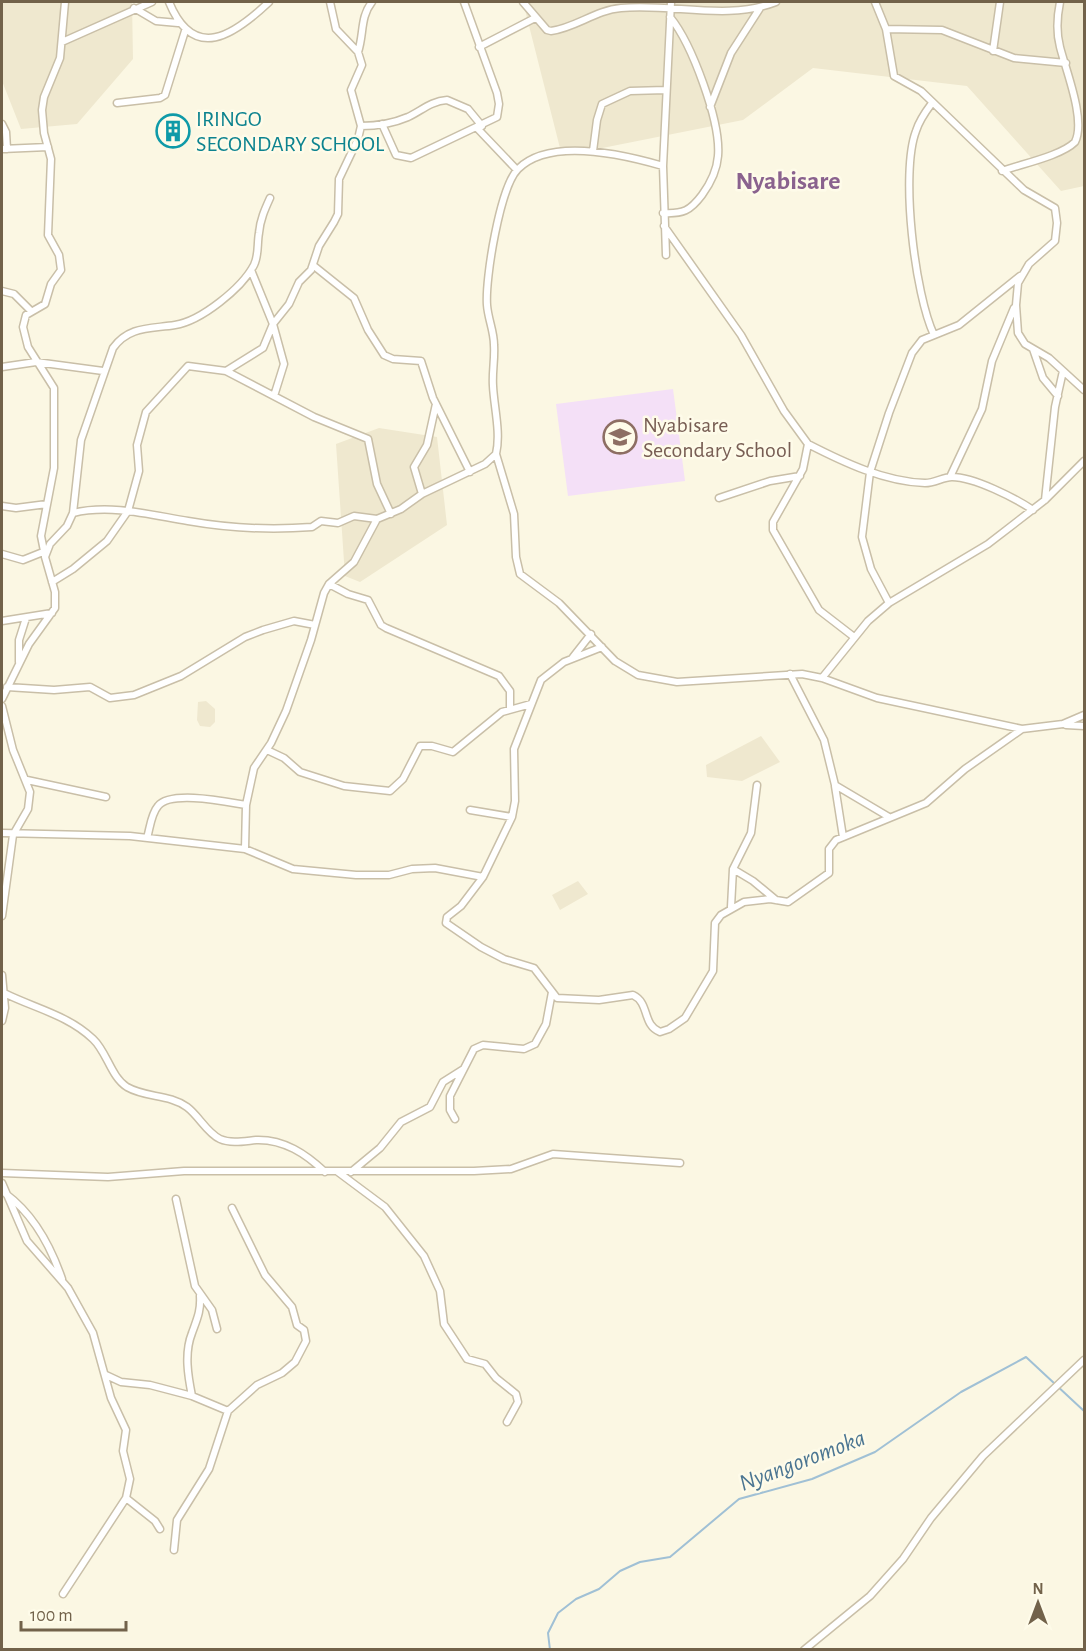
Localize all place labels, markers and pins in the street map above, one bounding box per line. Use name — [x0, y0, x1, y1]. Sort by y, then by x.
place label: IRINGO SECONDARY SCHOOL — [196, 108, 385, 155]
building icon: IRINGO SECONDARY SCHOOL — [155, 113, 191, 149]
place label: Nyabisare Secondary School — [643, 414, 792, 461]
school or university icon: Nyabisare Secondary School — [602, 419, 638, 455]

